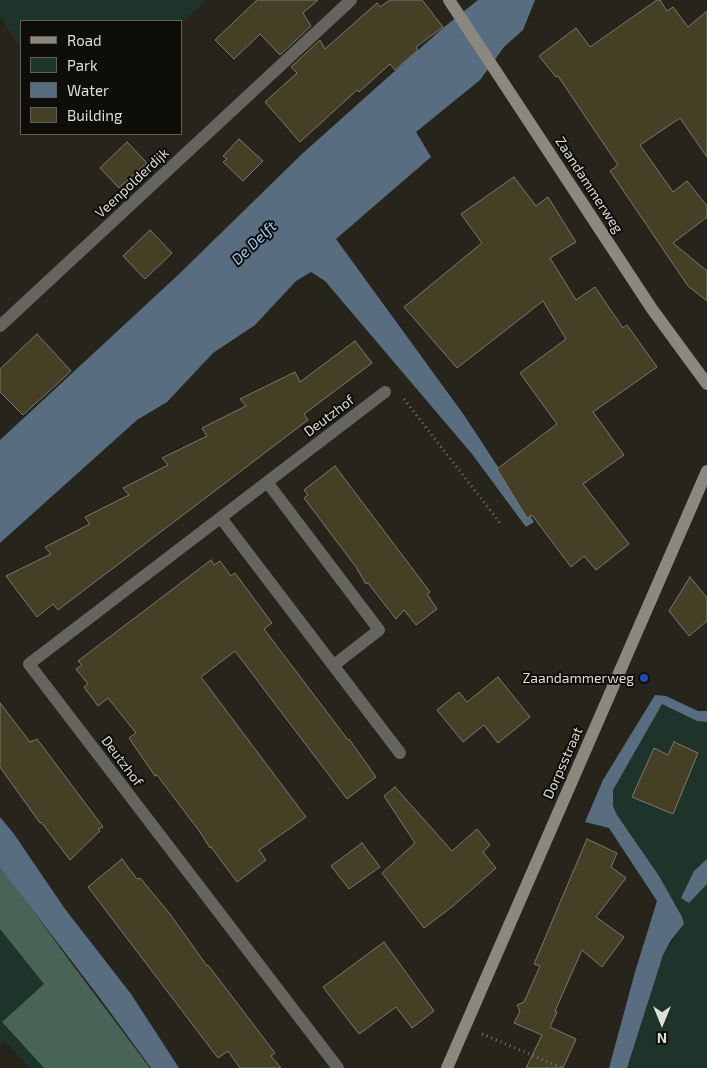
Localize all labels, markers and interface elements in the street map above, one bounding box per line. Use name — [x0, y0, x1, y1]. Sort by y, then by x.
legend — [20, 20, 182, 135]
text: Road — [67, 31, 102, 49]
text: Park — [67, 56, 98, 74]
text: Water — [67, 81, 109, 99]
text: Building — [67, 106, 122, 124]
street label: Zaandammerweg — [552, 134, 626, 236]
street label: Veenpolderdijk — [92, 145, 172, 221]
water label: De Delft — [228, 217, 280, 269]
street label: Deutzhof — [301, 392, 357, 440]
place label: Zaandammerweg — [522, 670, 634, 686]
marker: Zaandammerweg — [638, 672, 650, 684]
street label: Dorpsstraat — [540, 724, 586, 802]
street label: Deutzhof — [98, 733, 146, 789]
north arrow — [637, 998, 687, 1048]
text: N — [657, 1030, 667, 1047]

